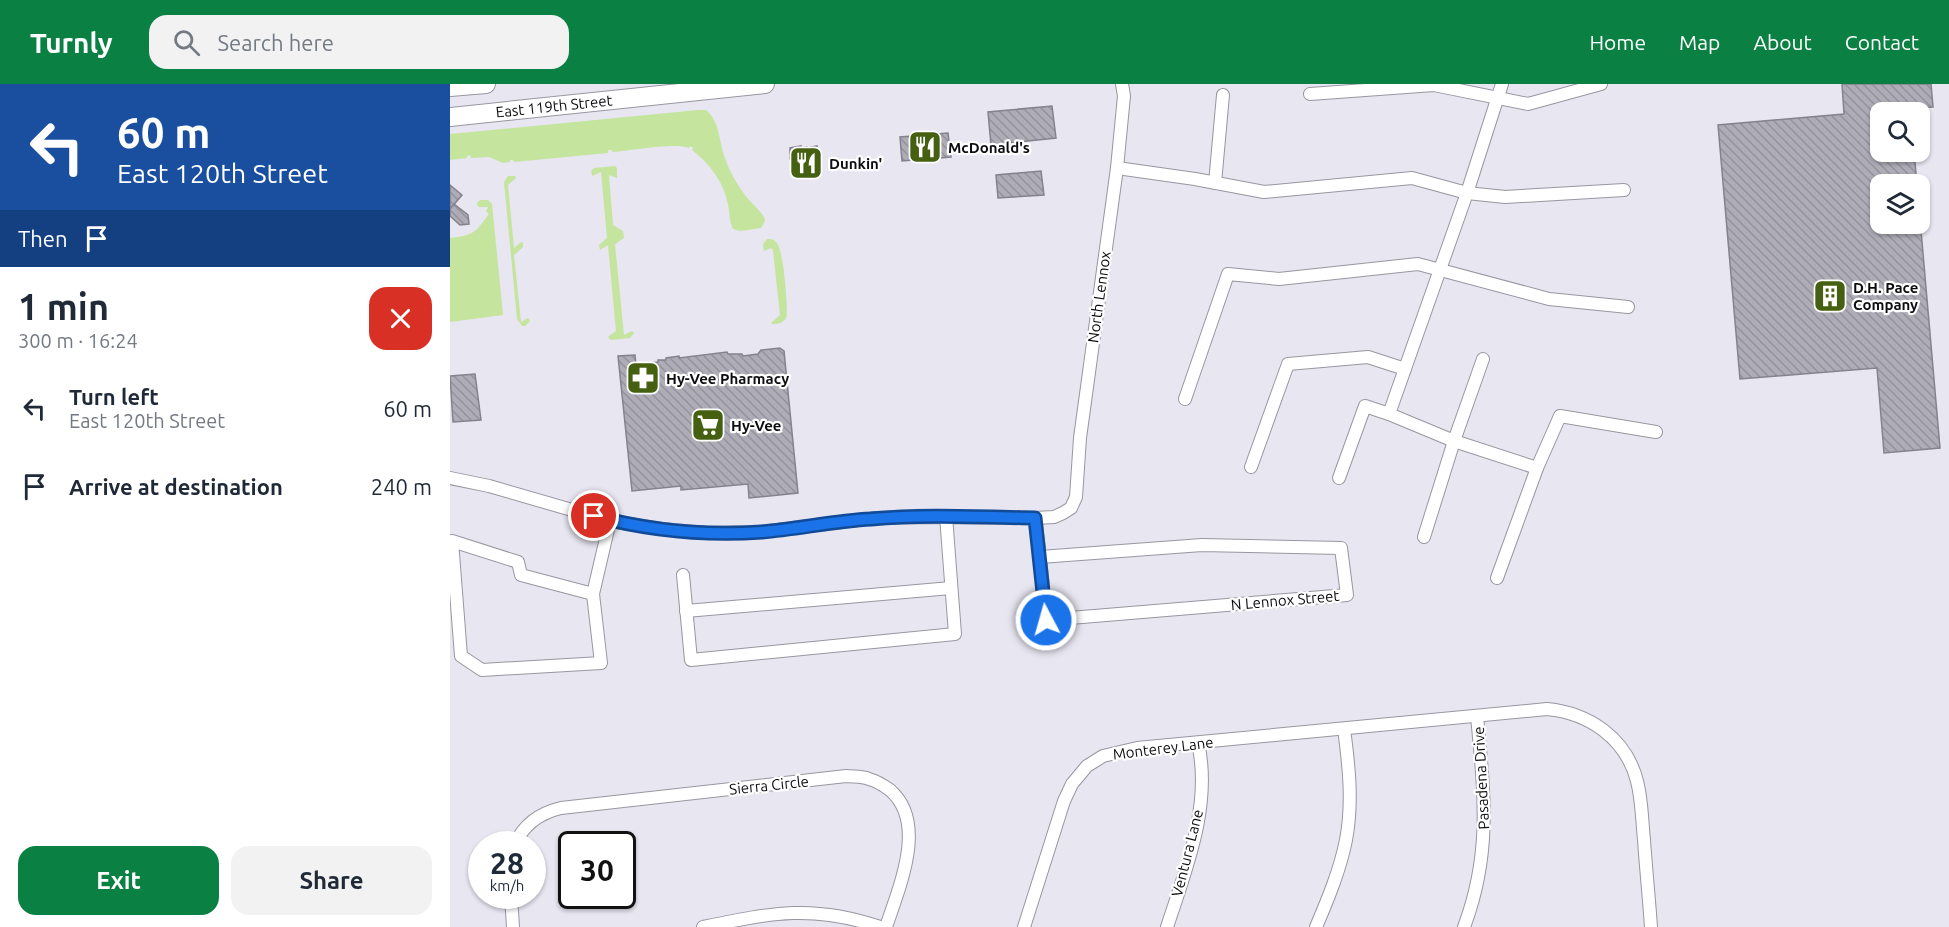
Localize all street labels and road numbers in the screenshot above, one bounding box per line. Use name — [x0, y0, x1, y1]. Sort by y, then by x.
street label: East 119th Street — [495, 91, 613, 121]
street label: North Lennox — [1084, 250, 1114, 344]
street label: N Lennox Street — [1230, 587, 1340, 613]
street label: Pasadena Drive — [1470, 726, 1492, 830]
street label: Monterey Lane — [1112, 733, 1214, 763]
street label: Sierra Circle — [728, 772, 810, 798]
street label: Ventura Lane — [1168, 808, 1206, 898]

